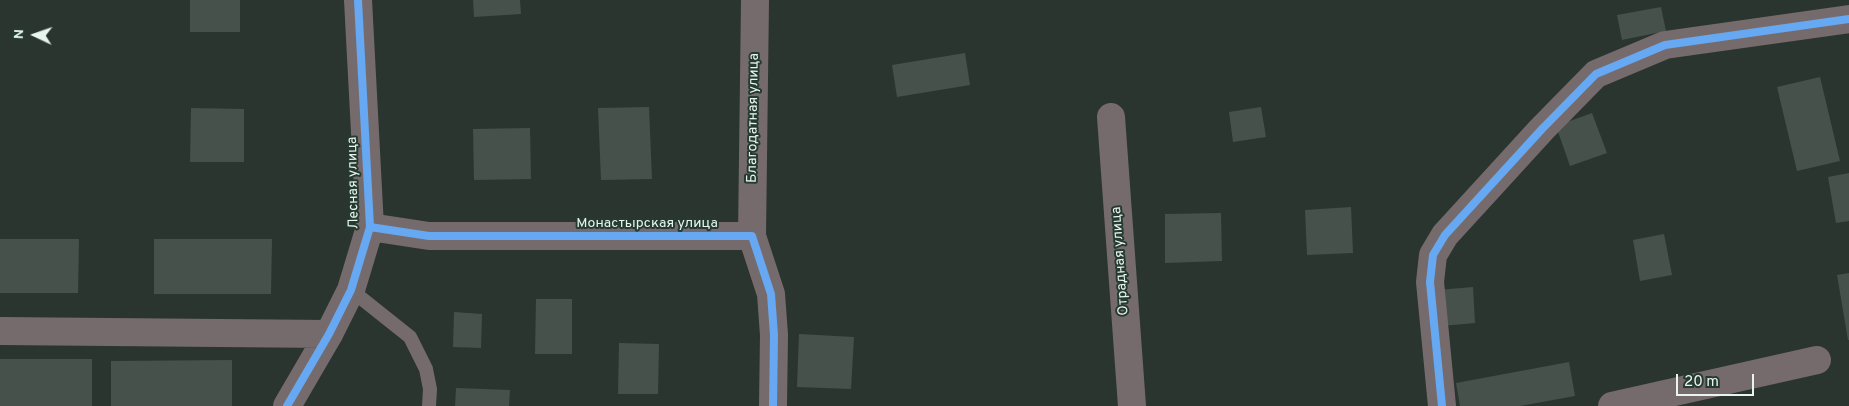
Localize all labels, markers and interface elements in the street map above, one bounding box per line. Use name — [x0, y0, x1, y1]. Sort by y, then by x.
north arrow — [10, 10, 60, 60]
text: N — [11, 29, 28, 40]
street label: Благодатная улица — [744, 53, 764, 183]
street label: Лесная улица — [345, 136, 363, 230]
street label: Отрадная улица — [1109, 206, 1133, 316]
street label: Монастырская улица — [576, 216, 718, 232]
scale bar — [1679, 364, 1756, 396]
text: 20 m — [1684, 373, 1719, 392]

